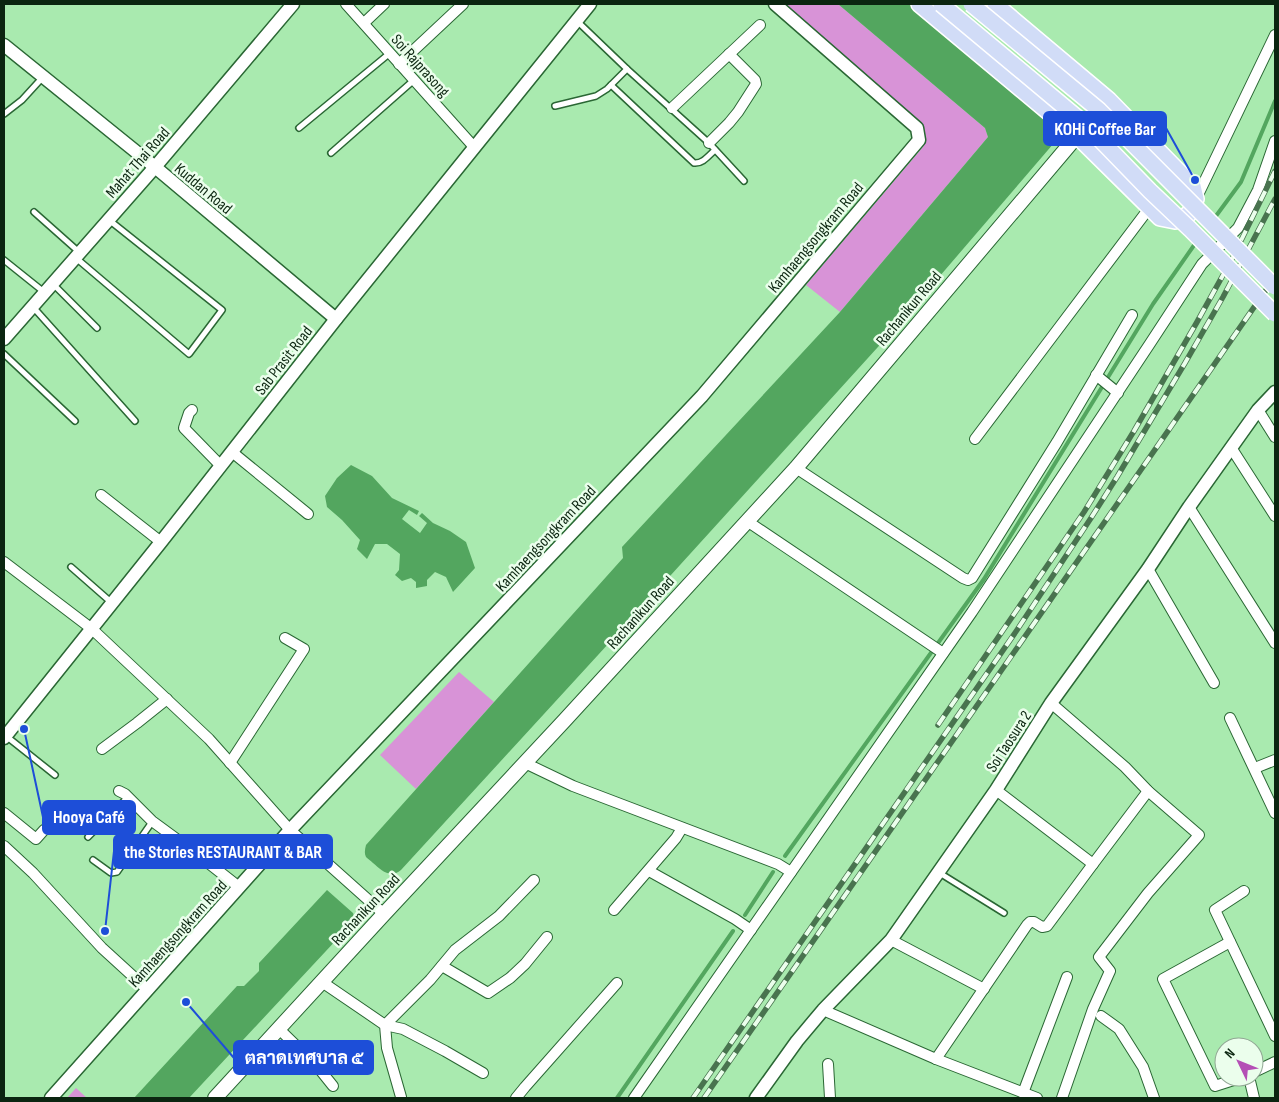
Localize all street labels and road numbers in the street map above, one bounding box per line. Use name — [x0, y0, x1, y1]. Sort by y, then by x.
street label: Soi Rajprasong — [387, 31, 453, 101]
street label: Mahat Thai Road — [102, 124, 174, 202]
street label: Kuddan Road — [170, 160, 236, 219]
street label: Kamhaengsongkram Road — [765, 179, 868, 297]
street label: Rachanikun Road — [872, 268, 946, 350]
street label: Sab Prasit Road — [251, 323, 317, 399]
street label: Kamhaengsongkram Road — [492, 482, 600, 596]
street label: Rachanikun Road — [603, 573, 679, 653]
street label: Soi Taosura 2 — [982, 708, 1036, 776]
street label: Rachanikun Road — [328, 870, 404, 950]
street label: Kamhaengsongkram Road — [125, 876, 231, 992]

